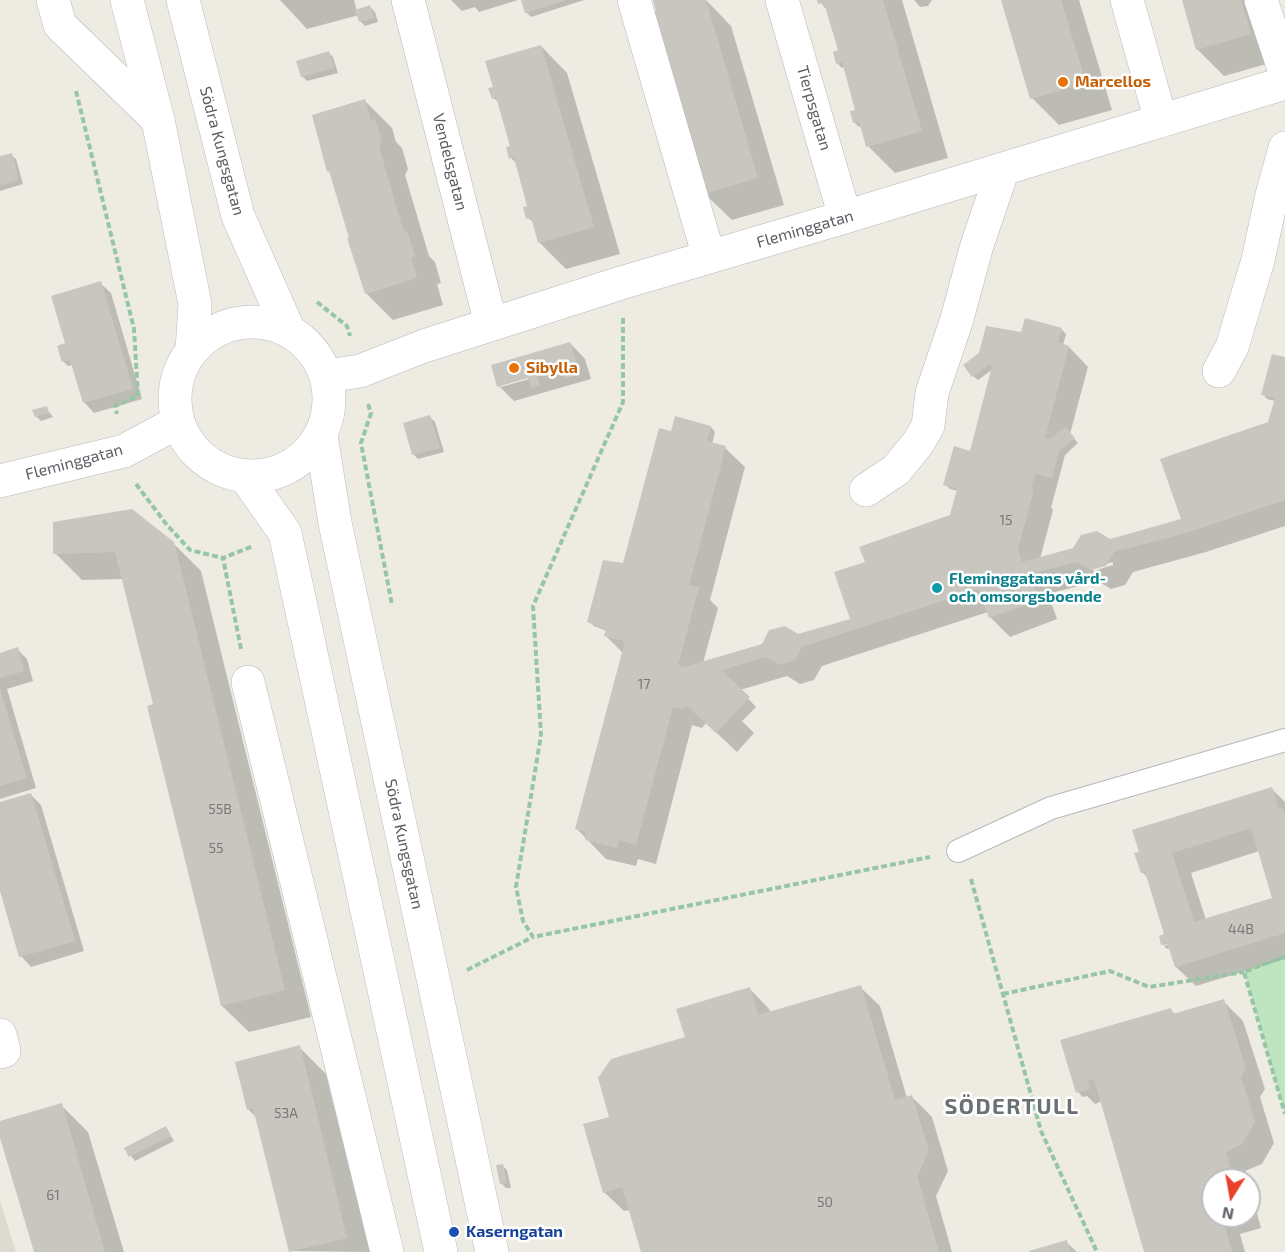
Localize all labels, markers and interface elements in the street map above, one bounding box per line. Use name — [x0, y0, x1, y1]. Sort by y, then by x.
street label: Tierpsgatan — [793, 63, 835, 153]
place label: Marcellos — [1075, 72, 1151, 92]
marker: Marcellos — [1056, 75, 1070, 89]
street label: Södra Kungsgatan — [196, 84, 248, 218]
street label: Vendelsgatan — [429, 111, 471, 213]
street label: Fleminggatan — [754, 206, 856, 252]
place label: Sibylla — [526, 358, 578, 378]
marker: Sibylla — [507, 361, 521, 375]
street label: Fleminggatan — [23, 440, 125, 484]
house number: 15 — [999, 512, 1013, 528]
place label: Fleminggatans vård- och omsorgsboende — [949, 569, 1106, 607]
marker: Fleminggatans vård- och omsorgsboende — [930, 581, 944, 595]
house number: 17 — [638, 676, 650, 692]
street label: Södra Kungsgatan — [381, 777, 427, 911]
house number: 55B — [208, 801, 232, 817]
house number: 55 — [208, 840, 224, 856]
house number: 44B — [1228, 921, 1254, 937]
district label: SÖDERTULL — [944, 1094, 1080, 1120]
house number: 53A — [274, 1105, 298, 1121]
north arrow — [1201, 1168, 1261, 1228]
house number: 61 — [46, 1187, 60, 1203]
house number: 50 — [817, 1194, 833, 1210]
text: N — [1220, 1204, 1235, 1225]
place label: Kaserngatan — [466, 1222, 563, 1242]
marker: Kaserngatan — [447, 1225, 461, 1239]

